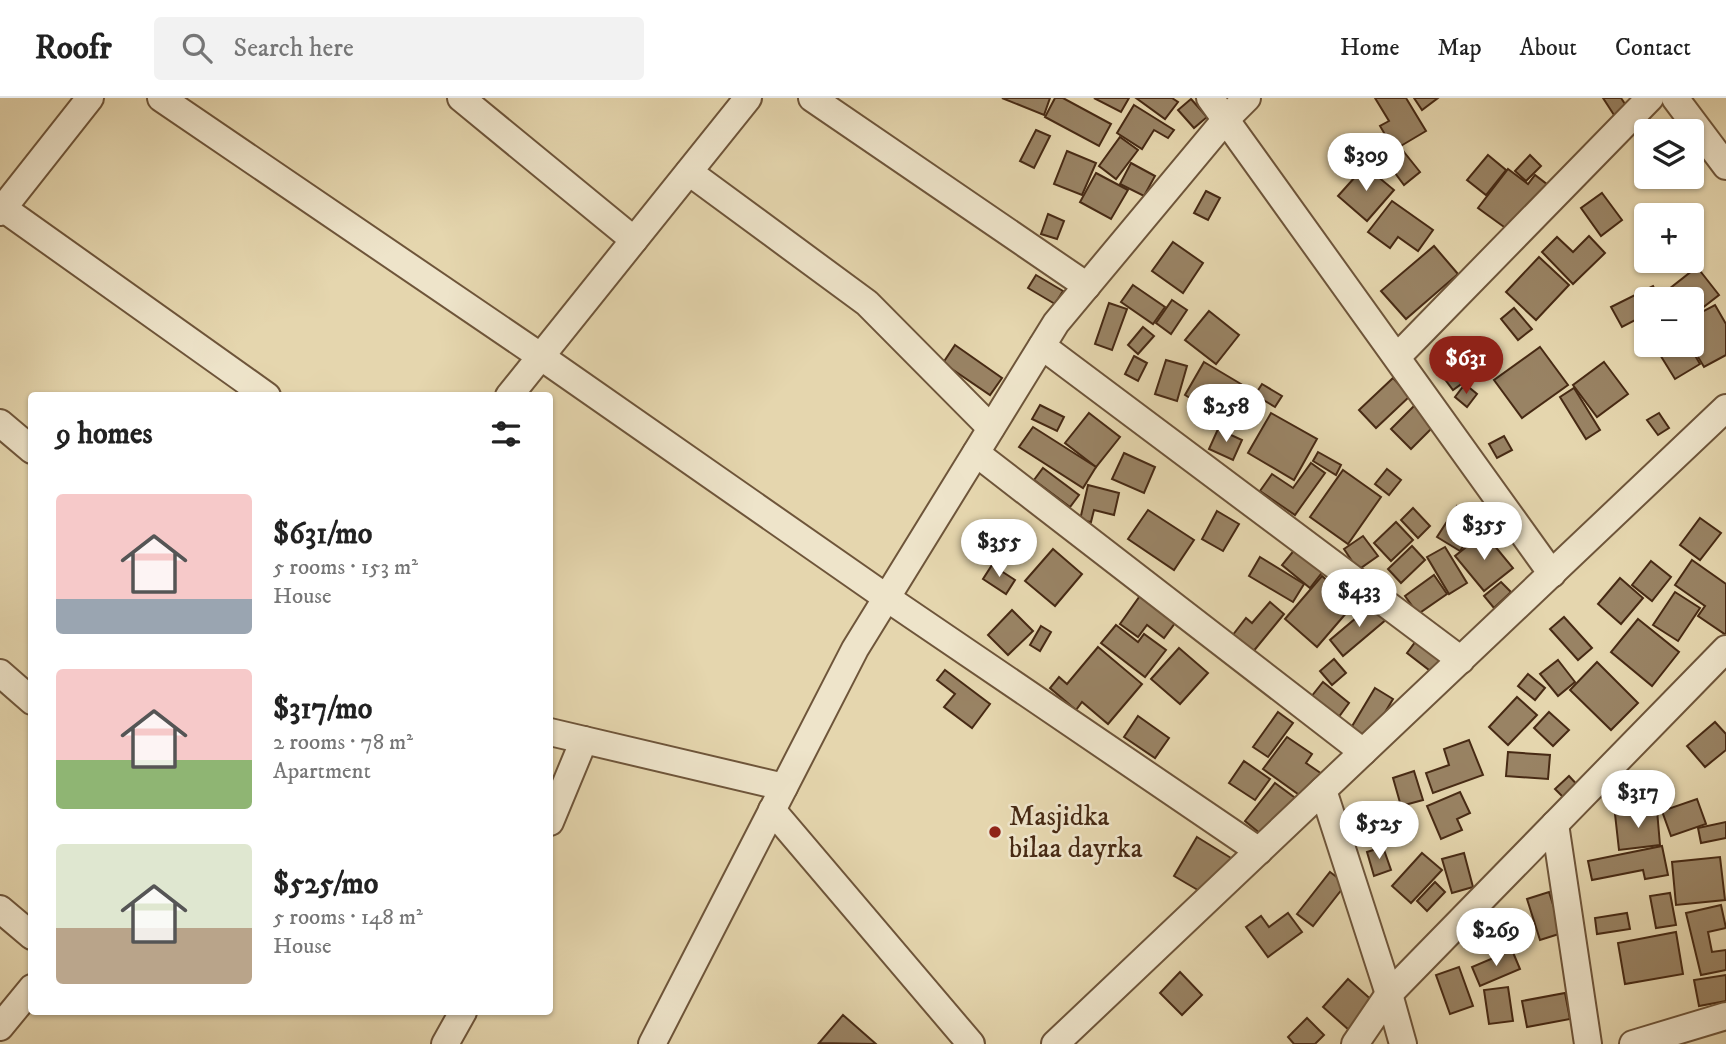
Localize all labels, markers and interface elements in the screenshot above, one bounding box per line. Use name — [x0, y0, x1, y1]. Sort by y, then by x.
search box — [154, 17, 644, 80]
text: Roofr — [35, 28, 112, 69]
icon: search — [178, 29, 216, 67]
text: Search here — [234, 32, 354, 65]
text: Home — [1340, 33, 1399, 63]
text: Map — [1437, 33, 1482, 63]
text: About — [1520, 33, 1577, 63]
text: Contact — [1615, 33, 1691, 63]
map controls — [1634, 119, 1704, 357]
button: layers — [1634, 119, 1704, 189]
pin: $309 — [1325, 134, 1407, 193]
text: $309 — [1344, 141, 1388, 170]
button: + — [1634, 203, 1704, 273]
button: − — [1634, 287, 1704, 357]
pin: $631 — [1425, 336, 1507, 396]
text: $631 — [1445, 344, 1487, 373]
pin: $258 — [1185, 384, 1267, 444]
text: $258 — [1203, 392, 1249, 421]
icon: filters — [487, 415, 525, 453]
text: 9 homes — [56, 416, 153, 453]
pin: $355 — [1443, 503, 1525, 562]
text: $355 — [1462, 510, 1506, 539]
text: $631/mo — [273, 516, 372, 553]
pin: $355 — [958, 519, 1040, 579]
icon: home — [112, 522, 196, 606]
text: $355 — [977, 527, 1021, 556]
text: 5 rooms · 153 m² — [273, 553, 418, 582]
pin: $433 — [1318, 570, 1400, 629]
text: $433 — [1338, 577, 1380, 606]
text: House — [273, 582, 331, 611]
text: $317/mo — [273, 691, 372, 728]
icon: home — [112, 697, 196, 781]
text: 2 rooms · 78 m² — [273, 728, 413, 757]
text: Apartment — [273, 757, 371, 786]
pin: $317 — [1597, 770, 1679, 830]
text: $317 — [1617, 778, 1659, 807]
place label: Masjidka bilaa dayrka — [1009, 799, 1143, 866]
pin: $525 — [1338, 802, 1420, 861]
text: $525 — [1356, 809, 1402, 838]
marker: Masjidka bilaa dayrka — [987, 824, 1003, 840]
text: $525/mo — [273, 866, 378, 903]
icon: home — [112, 872, 196, 956]
text: 5 rooms · 148 m² — [273, 903, 423, 932]
pin: $269 — [1455, 908, 1537, 968]
text: $269 — [1472, 916, 1520, 945]
text: House — [273, 932, 331, 961]

